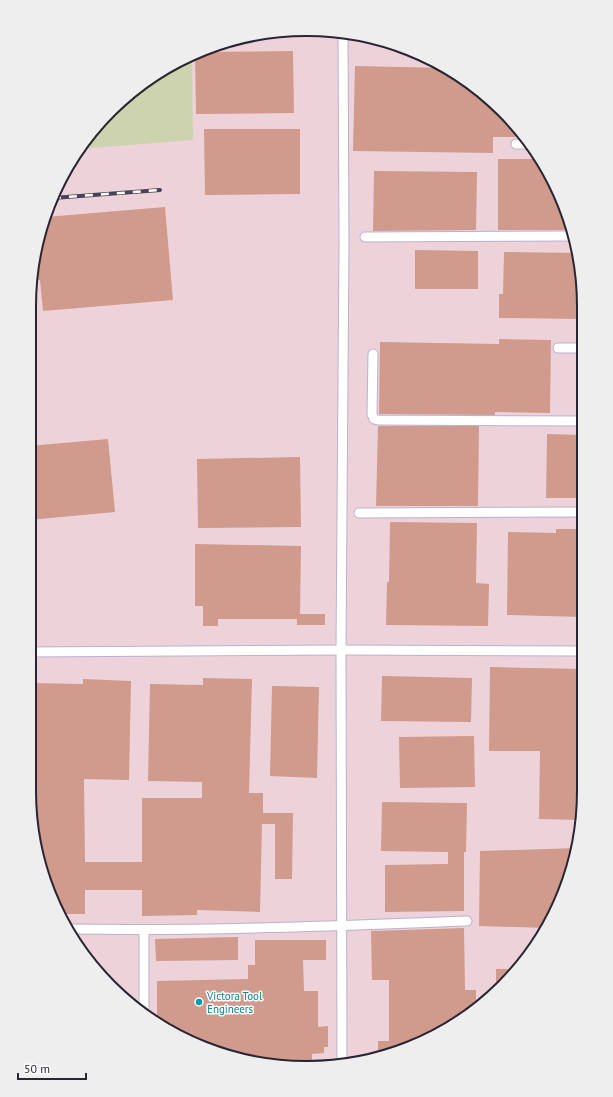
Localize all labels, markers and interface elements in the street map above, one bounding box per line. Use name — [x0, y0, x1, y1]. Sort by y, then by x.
place label: Victora Tool Engineers — [206, 989, 263, 1016]
marker: Victora Tool Engineers — [194, 997, 204, 1007]
scale bar — [18, 1055, 86, 1081]
text: 50 m — [24, 1061, 50, 1076]

